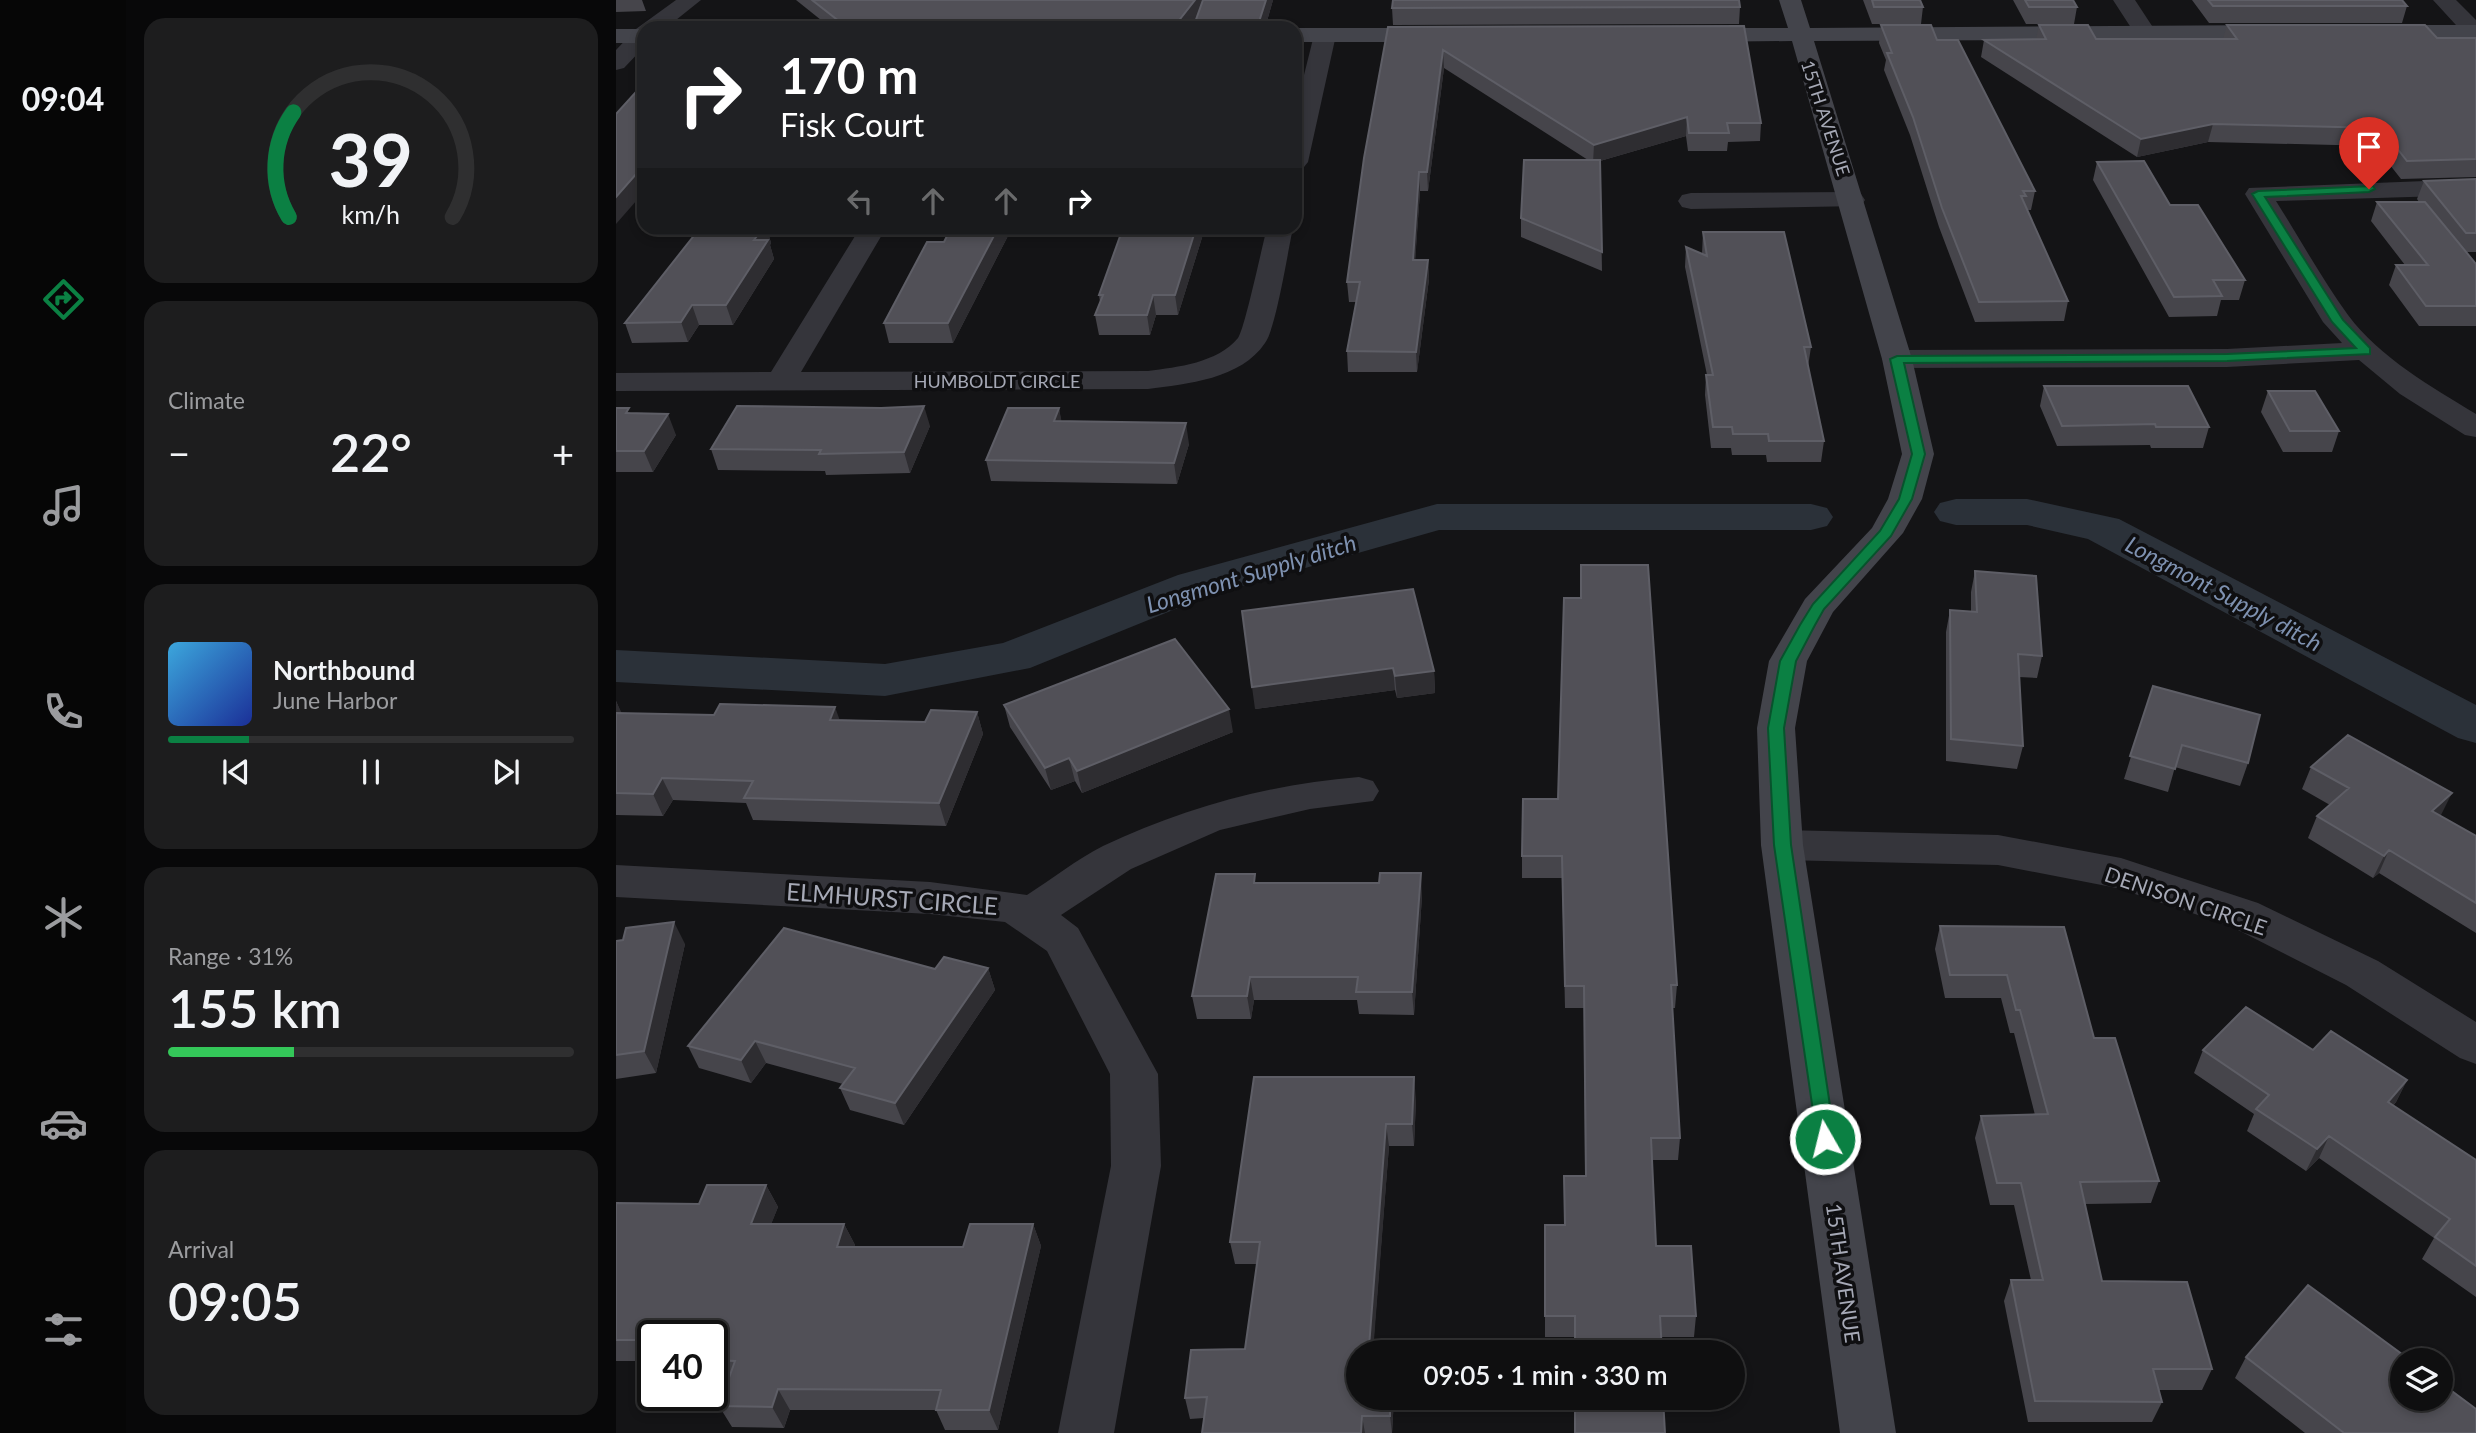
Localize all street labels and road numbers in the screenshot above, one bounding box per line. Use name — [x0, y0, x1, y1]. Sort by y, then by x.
street label: 15TH AVENUE — [1797, 57, 1855, 179]
street label: HUMBOLDT CIRCLE — [914, 370, 1080, 392]
street label: DENISON CIRCLE — [2102, 861, 2270, 939]
street label: ELMHURST CIRCLE — [785, 876, 999, 920]
street label: 15TH AVENUE — [1822, 1202, 1866, 1344]

